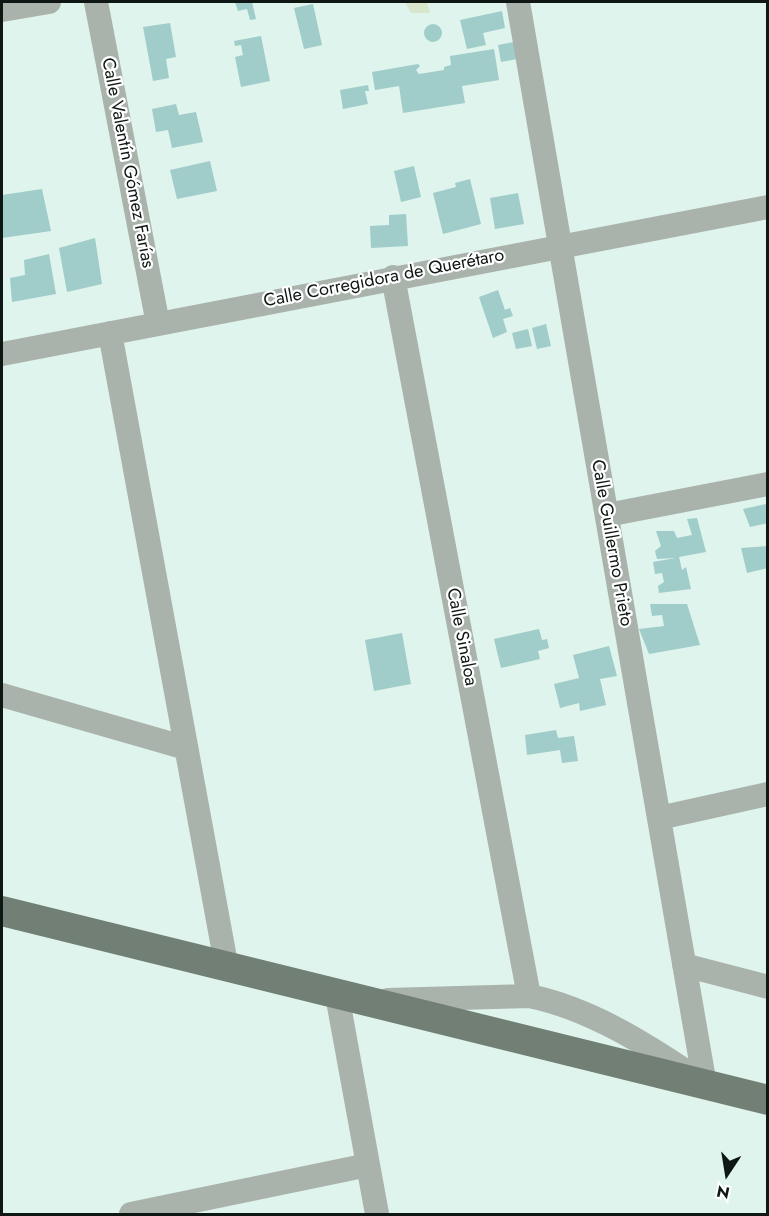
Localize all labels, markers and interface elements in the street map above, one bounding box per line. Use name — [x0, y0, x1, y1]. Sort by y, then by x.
street label: Calle Valentín Gómez Farías — [96, 56, 158, 270]
street label: Calle Corregidora de Querétaro — [262, 245, 506, 313]
street label: Calle Guillermo Prieto — [586, 458, 636, 628]
street label: Calle Sinaloa — [441, 586, 481, 688]
north arrow — [697, 1144, 757, 1204]
text: N — [715, 1180, 732, 1205]

